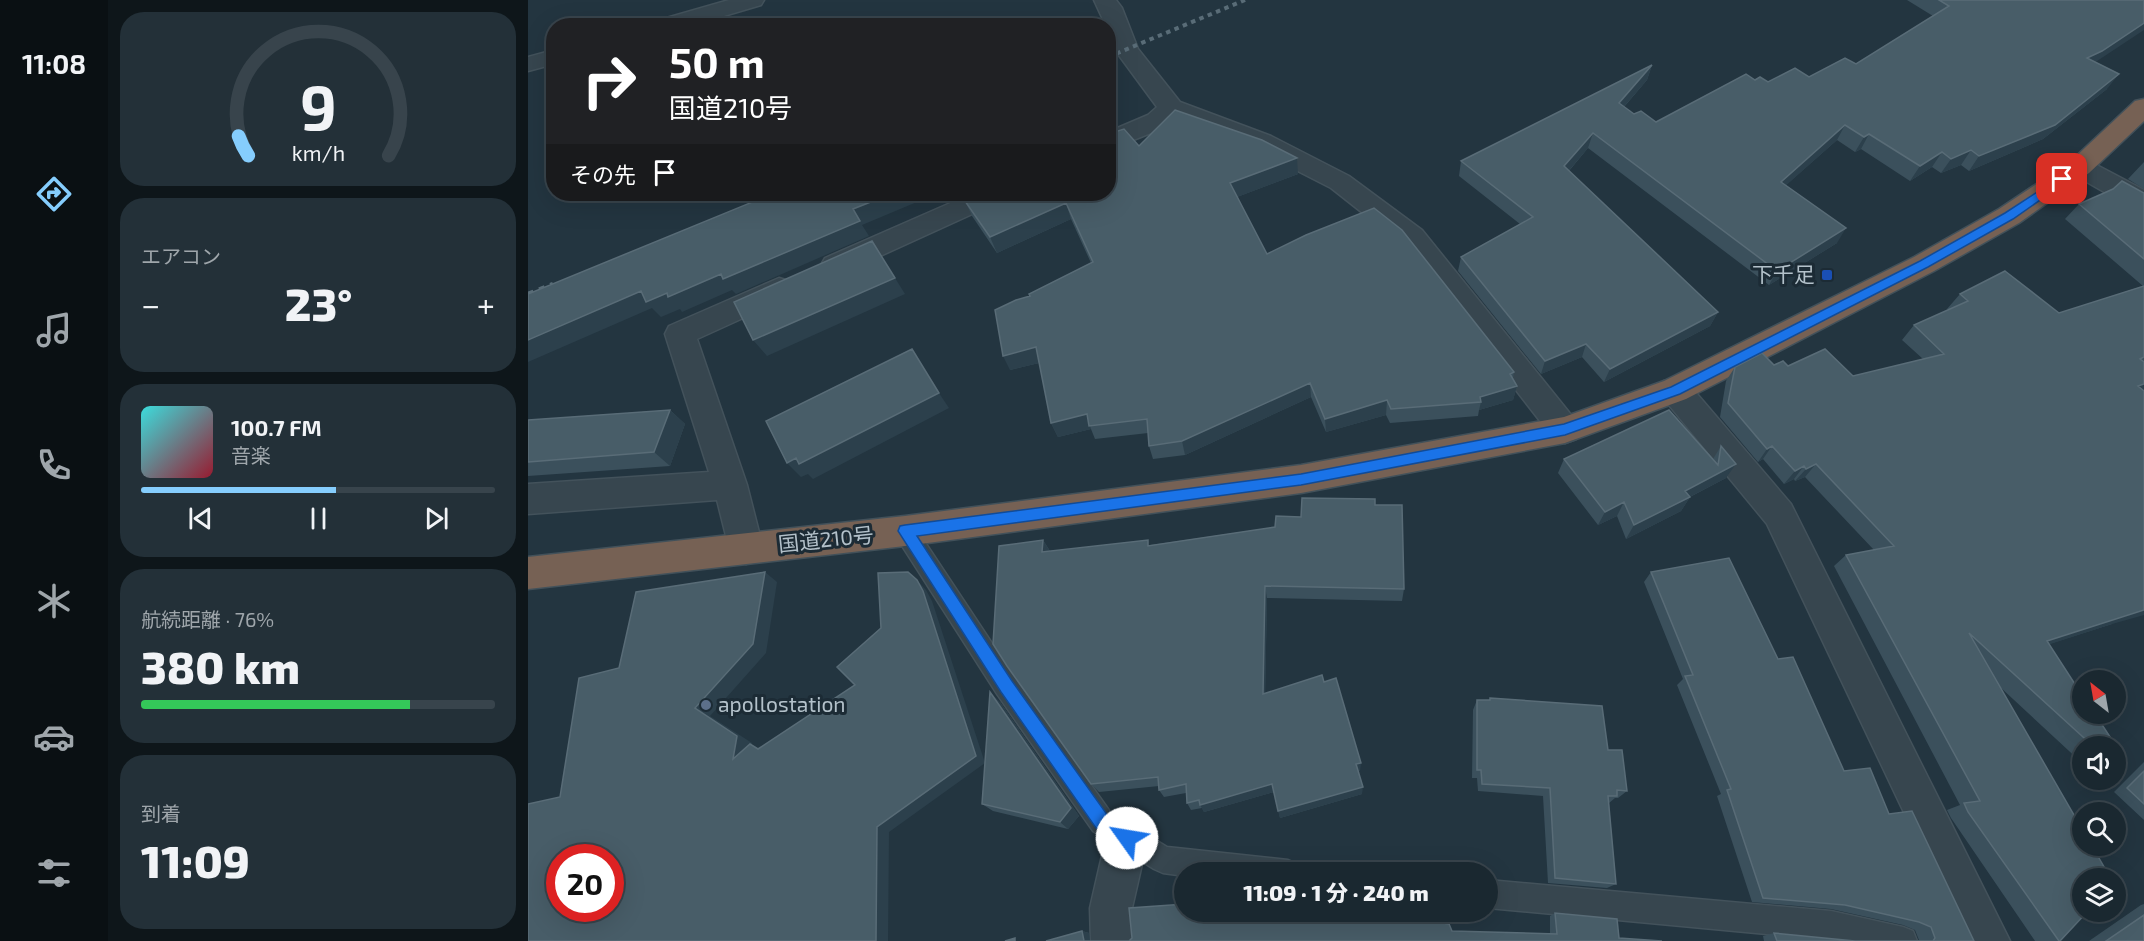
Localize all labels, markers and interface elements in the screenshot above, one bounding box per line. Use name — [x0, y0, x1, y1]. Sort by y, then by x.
text: 50 m — [669, 36, 765, 86]
icon: right — [570, 42, 648, 120]
text: 11:08 — [22, 47, 86, 79]
text: 9 — [300, 68, 336, 143]
text: 国道210号 — [669, 91, 792, 123]
text: km/h — [291, 140, 345, 165]
pin — [2036, 153, 2087, 204]
icon: arrive — [648, 156, 681, 189]
text: その先 — [570, 161, 636, 187]
icon: arrive — [2045, 162, 2078, 195]
icon: directions — [33, 173, 75, 215]
text: エアコン — [141, 244, 221, 268]
place label: 下千足 — [1752, 261, 1815, 286]
marker: 下千足 — [1820, 268, 1834, 282]
text: 23° — [285, 276, 352, 330]
text: − — [141, 284, 160, 324]
text: + — [477, 284, 495, 324]
icon: music — [33, 309, 75, 351]
text: 100.7 FM — [231, 414, 322, 440]
text: 音楽 — [231, 443, 271, 467]
icon: phone — [33, 444, 75, 486]
icon: previous — [184, 502, 217, 535]
icon: pause — [302, 502, 335, 535]
icon: next — [420, 502, 453, 535]
street label: 国道210号 — [777, 521, 875, 556]
icon: climate — [33, 580, 75, 622]
text: 航続距離 · 76% — [141, 607, 274, 631]
text: 380 km — [141, 639, 300, 693]
north arrow — [2072, 670, 2126, 724]
map controls — [2072, 670, 2126, 922]
place label: apollostation — [718, 691, 846, 716]
marker: apollostation — [699, 698, 713, 712]
icon: car — [33, 716, 75, 758]
button: sound — [2072, 736, 2126, 790]
text: 到着 — [141, 801, 181, 825]
button: search — [2072, 802, 2126, 856]
position arrow — [1095, 806, 1159, 870]
text: 11:09 — [141, 833, 250, 887]
speed limit sign: 20 — [546, 844, 624, 922]
icon: filters — [33, 852, 75, 894]
button: layers — [2072, 868, 2126, 922]
text: 11:09 · 1 分 · 240 m — [1243, 879, 1429, 905]

